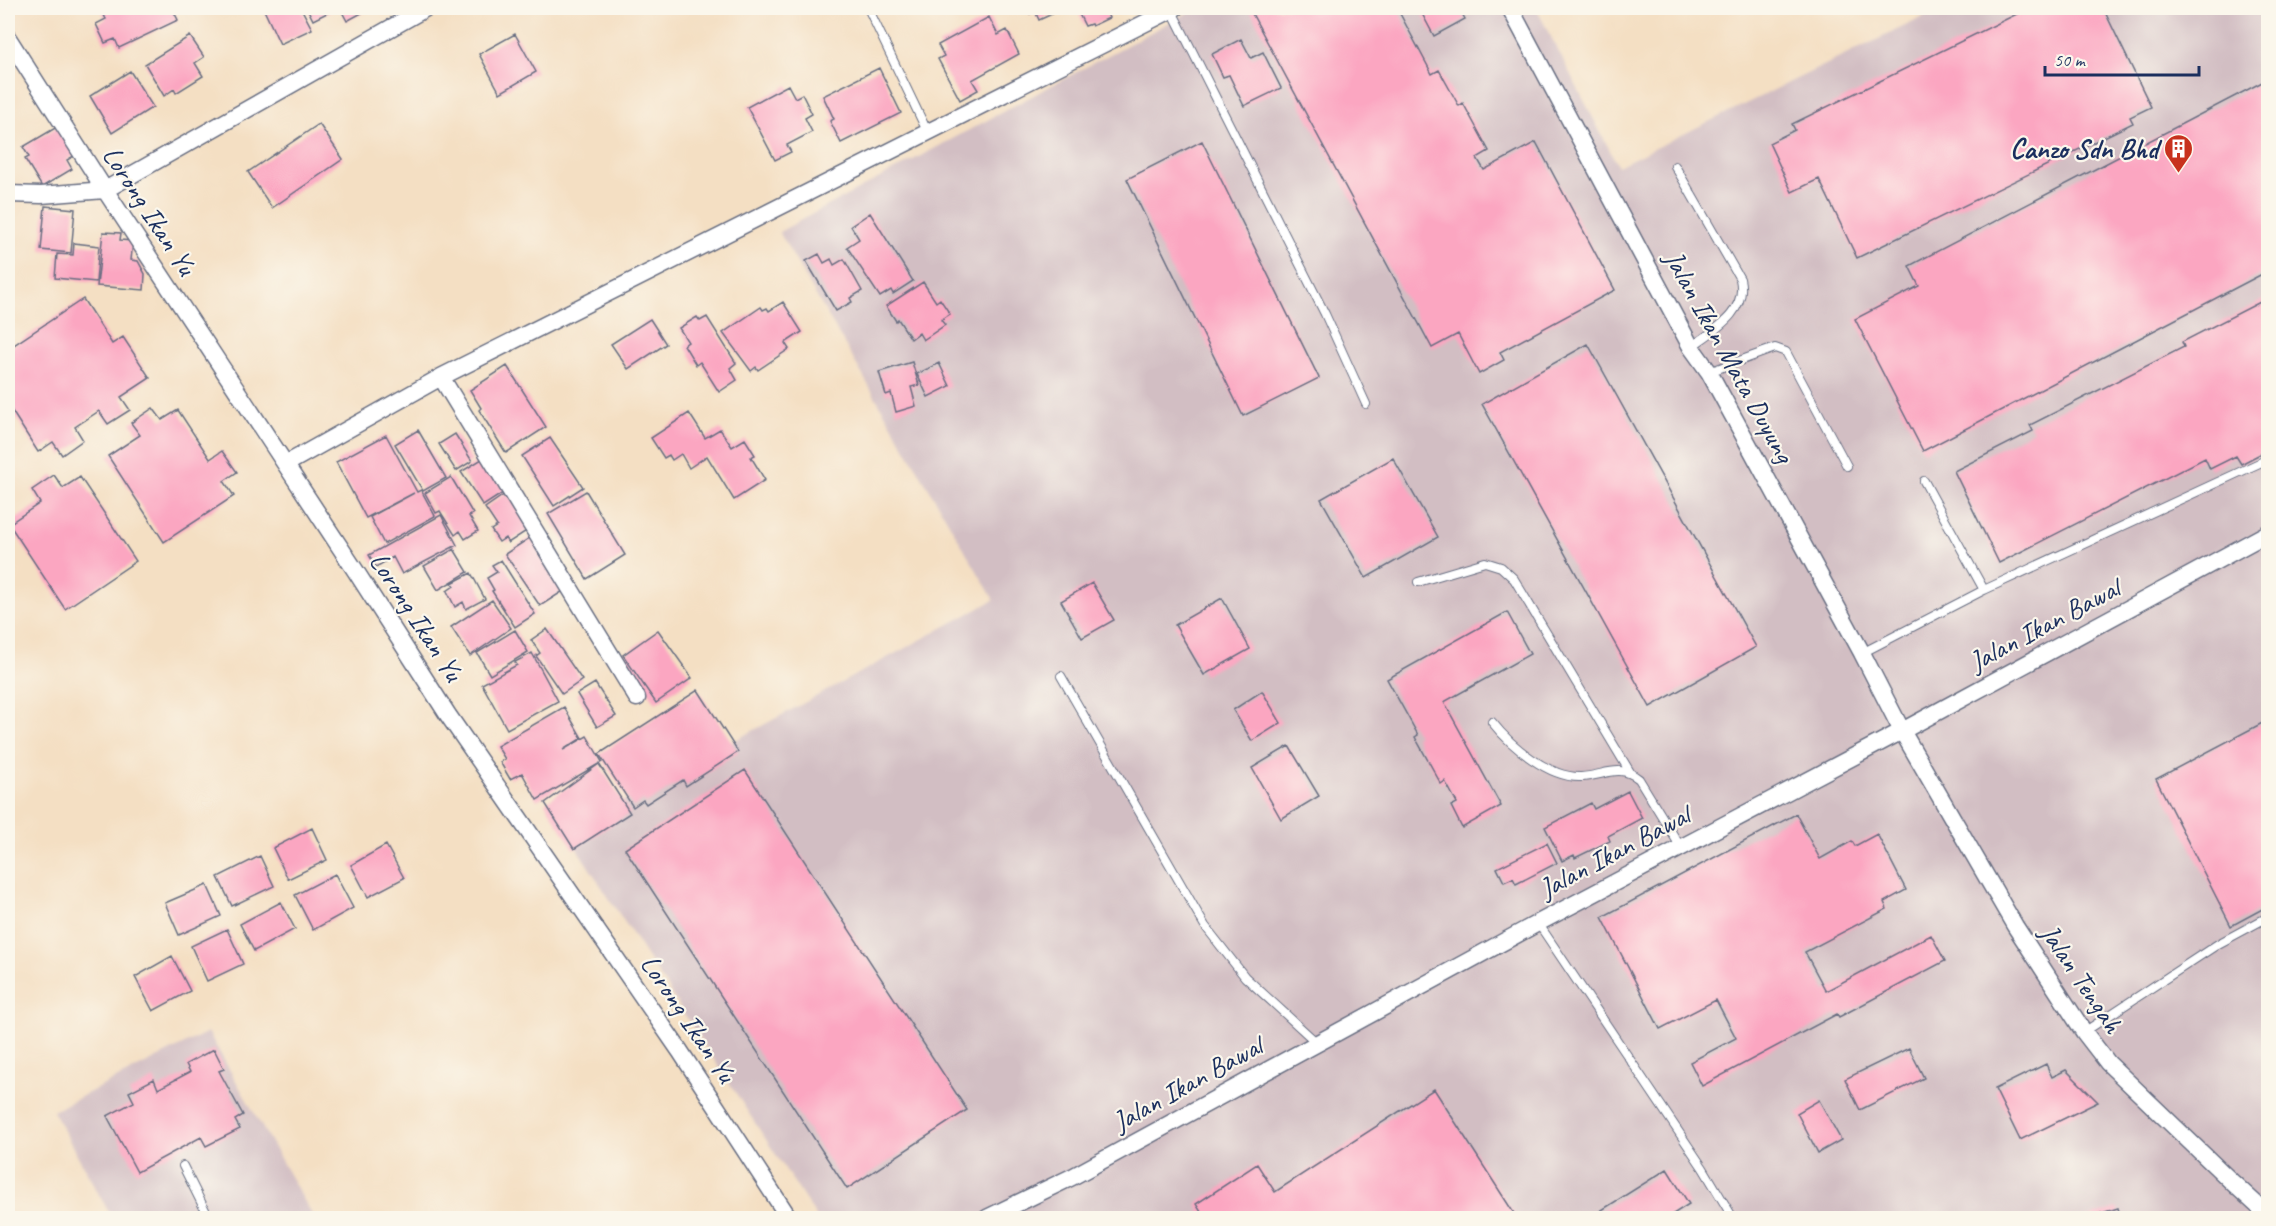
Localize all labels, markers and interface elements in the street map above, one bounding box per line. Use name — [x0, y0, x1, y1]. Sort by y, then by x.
scale bar — [2045, 39, 2200, 77]
text: 50 m — [2054, 49, 2087, 71]
place label: Canzo Sdn Bhd — [2010, 131, 2163, 166]
building icon: Canzo Sdn Bhd — [2163, 132, 2195, 174]
street label: Lorong Ikan Yu — [95, 139, 205, 283]
street label: Jalan Ikan Mata Duyung — [1656, 242, 1803, 470]
street label: Lorong Ikan Yu — [362, 545, 472, 689]
street label: Jalan Ikan Bawal — [1961, 568, 2130, 680]
street label: Jalan Ikan Bawal — [1531, 795, 1700, 907]
street label: Jalan Tengah — [2031, 915, 2131, 1040]
street label: Lorong Ikan Yu — [633, 948, 745, 1090]
street label: Jalan Ikan Bawal — [1105, 1025, 1273, 1140]

